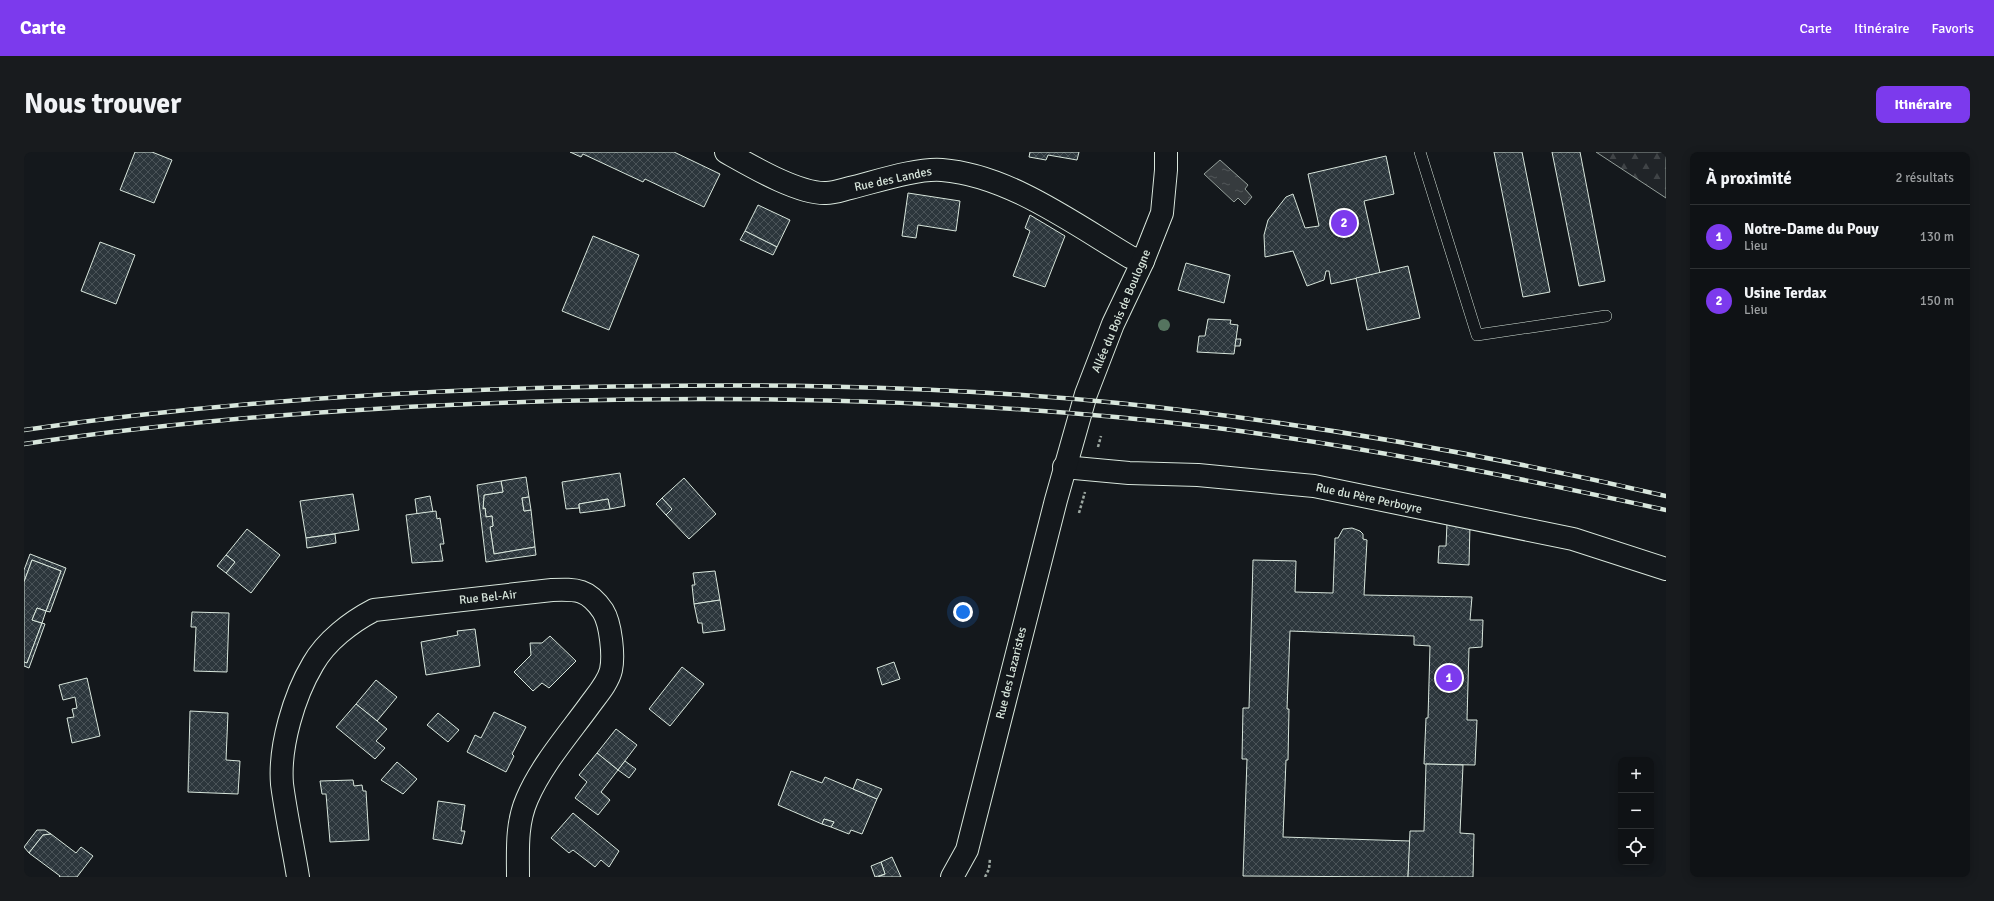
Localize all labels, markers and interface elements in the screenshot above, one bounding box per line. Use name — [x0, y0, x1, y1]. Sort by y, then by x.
text: Carte — [20, 16, 66, 40]
text: Carte — [1799, 20, 1832, 37]
text: Itinéraire — [1854, 20, 1910, 37]
text: Favoris — [1932, 20, 1974, 37]
button: Itinéraire — [1876, 86, 1970, 123]
text: Nous trouver — [24, 87, 181, 121]
street label: Rue des Landes — [853, 164, 933, 195]
text: À proximité — [1706, 168, 1792, 189]
text: 2 résultats — [1895, 170, 1954, 186]
pin: 2 — [1331, 208, 1357, 238]
text: Notre-Dame du Pouy — [1744, 220, 1879, 238]
text: 1 — [1715, 229, 1723, 245]
text: 130 m — [1920, 229, 1954, 245]
text: Lieu — [1744, 238, 1768, 254]
street label: Allée du Bois de Boulogne — [1089, 247, 1154, 375]
text: Usine Terdax — [1744, 284, 1826, 302]
text: 2 — [1715, 293, 1723, 309]
text: 150 m — [1920, 293, 1954, 309]
text: Lieu — [1744, 302, 1768, 318]
street label: Rue du Père Perboyre — [1314, 480, 1423, 517]
street label: Rue Bel-Air — [458, 587, 518, 608]
your location — [953, 602, 973, 622]
street label: Rue des Lazaristes — [993, 625, 1030, 721]
pin: 1 — [1436, 663, 1462, 693]
map controls — [1618, 757, 1654, 865]
button: + — [1618, 757, 1654, 793]
button: − — [1618, 793, 1654, 829]
button: locate — [1618, 829, 1654, 865]

